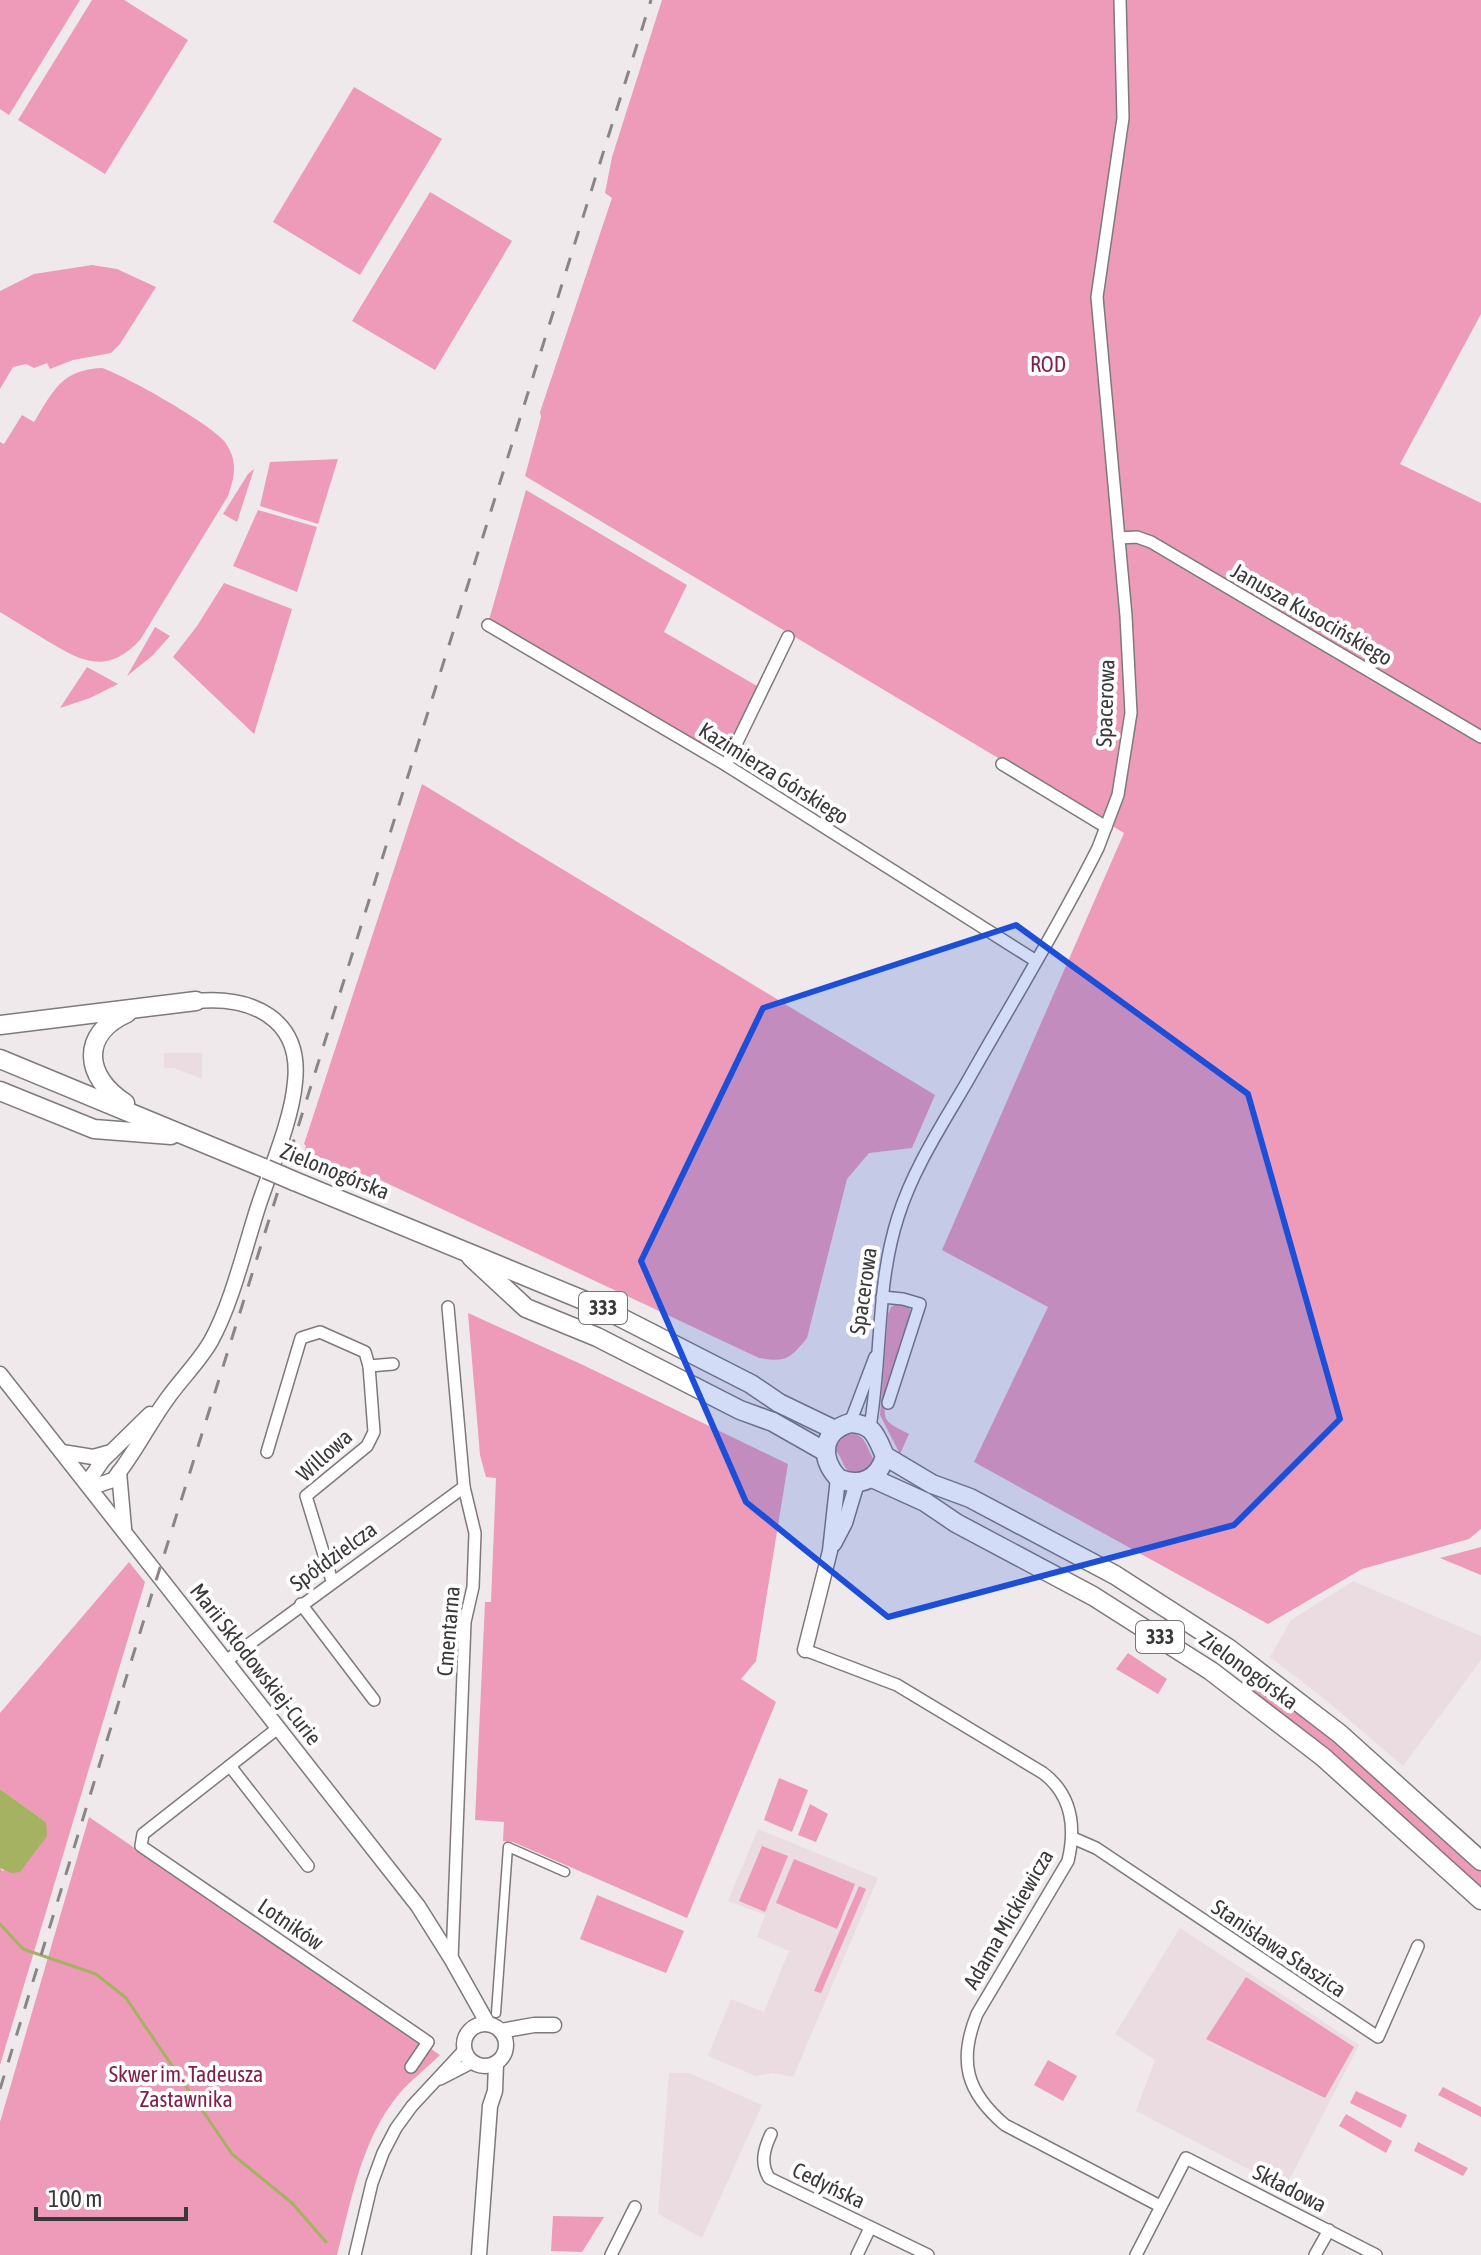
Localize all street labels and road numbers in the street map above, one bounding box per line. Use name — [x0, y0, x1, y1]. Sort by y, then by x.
street label: Janusza Kusocińskiego — [1227, 557, 1397, 671]
street label: Spacerowa — [1090, 659, 1120, 747]
street label: Kazimierza Górskiego — [694, 716, 854, 830]
street label: Zielonogórska — [277, 1137, 393, 1205]
street label: Spacerowa — [844, 1246, 882, 1336]
road number: 333 — [579, 1292, 627, 1324]
street label: Willowa — [291, 1423, 357, 1487]
street label: Spółdzielcza — [285, 1516, 381, 1596]
street label: Marii Skłodowskiej-Curie — [185, 1578, 327, 1750]
street label: Cmentarna — [431, 1585, 465, 1677]
road number: 333 — [1136, 1621, 1184, 1653]
street label: Zielonogórska — [1195, 1626, 1303, 1714]
street label: Adama Mickiewicza — [958, 1845, 1058, 1993]
street label: Lotników — [253, 1893, 329, 1955]
street label: Stanisława Staszica — [1207, 1893, 1351, 2003]
street label: Cedyńska — [788, 2156, 870, 2214]
street label: Składowa — [1249, 2159, 1331, 2217]

